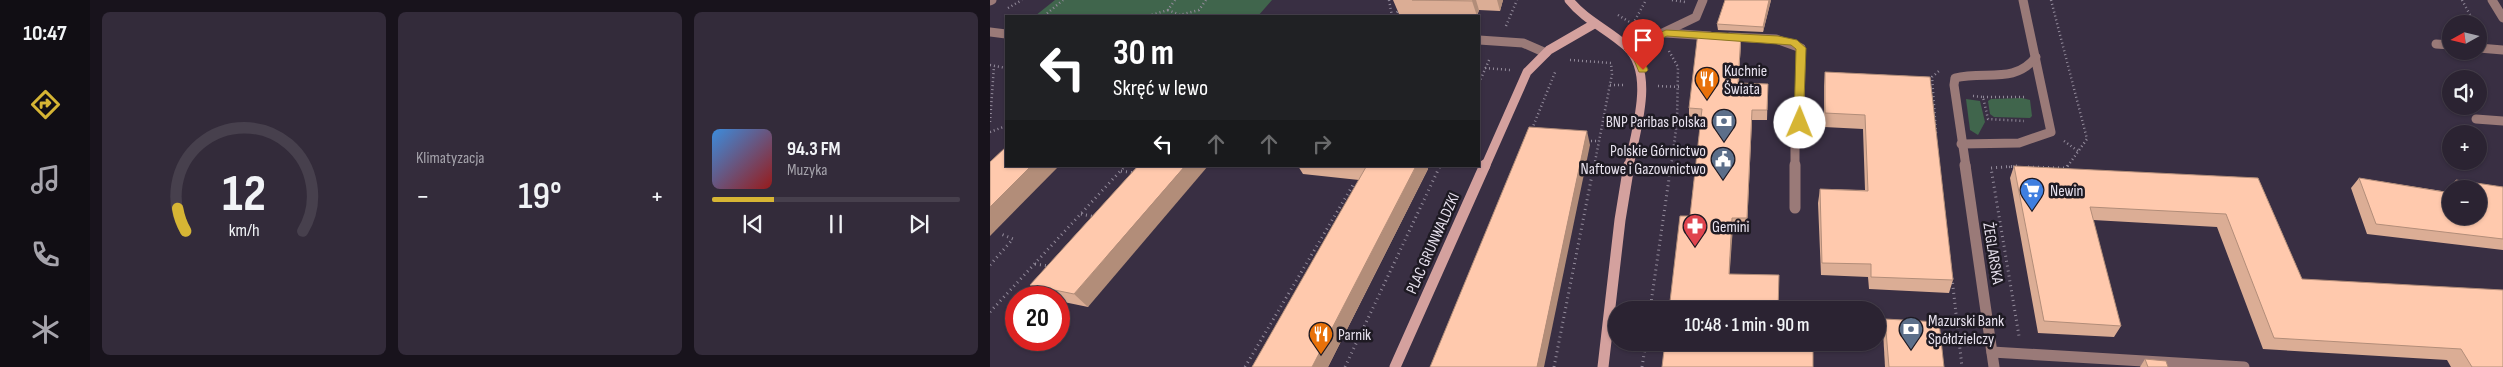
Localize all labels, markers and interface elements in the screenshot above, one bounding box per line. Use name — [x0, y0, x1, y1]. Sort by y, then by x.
north arrow — [2442, 15, 2488, 60]
map controls — [2442, 15, 2487, 225]
pin — [1622, 19, 1664, 70]
text: 10:47 — [23, 20, 67, 47]
icon: arrive — [1629, 26, 1657, 54]
text: 30 m — [1113, 32, 1174, 75]
icon: left — [1030, 35, 1095, 100]
place label: Kuchnie Świata — [1724, 62, 1767, 99]
restaurant icon: Kuchnie Świata — [1694, 66, 1720, 100]
button: sound — [2442, 70, 2487, 115]
text: Skręć w lewo — [1113, 75, 1208, 102]
icon: directions — [28, 87, 63, 122]
position arrow — [1773, 96, 1825, 148]
bank icon: BNP Paribas Polska — [1711, 108, 1737, 142]
place label: BNP Paribas Polska — [1606, 113, 1706, 132]
button: + — [2442, 125, 2487, 170]
icon: left — [1149, 130, 1177, 158]
icon: ahead — [1202, 130, 1230, 158]
icon: ahead — [1255, 130, 1283, 158]
icon: right — [1308, 130, 1336, 158]
text: 94.3 FM — [787, 138, 841, 161]
place label: Polskie Górnictwo Naftowe i Gazownictwo — [1581, 142, 1706, 179]
public building icon: Polskie Górnictwo Naftowe i Gazownictwo — [1710, 146, 1736, 180]
text: Klimatyzacja — [416, 149, 485, 168]
text: Muzyka — [787, 161, 827, 180]
icon: music — [28, 162, 63, 197]
text: 12 — [222, 163, 266, 226]
text: 19° — [518, 174, 562, 219]
supermarket icon: Newin — [2019, 177, 2045, 211]
text: − — [416, 180, 430, 213]
text: + — [650, 180, 664, 213]
button: − — [2442, 180, 2487, 225]
place label: Newin — [2050, 182, 2083, 201]
street label: PLAC GRUNWALDZKI — [1403, 190, 1464, 297]
icon: previous — [739, 210, 767, 238]
icon: pause — [822, 210, 850, 238]
icon: next — [905, 210, 933, 238]
pharmacy icon: Gemini — [1682, 213, 1708, 247]
place label: Gemini — [1712, 218, 1750, 237]
text: km/h — [229, 220, 259, 241]
street label: ŻEGLARSKA — [1978, 221, 2007, 286]
icon: phone — [28, 237, 63, 272]
speed limit sign: 20 — [1005, 286, 1070, 351]
icon: climate — [28, 312, 63, 347]
place label: Mazurski Bank Spółdzielczy — [1928, 312, 2004, 349]
text: 10:48 · 1 min · 90 m — [1685, 314, 1809, 337]
bank icon: Mazurski Bank Spółdzielczy — [1898, 316, 1924, 350]
restaurant icon: Parnik — [1308, 321, 1334, 355]
place label: Parnik — [1338, 326, 1371, 345]

